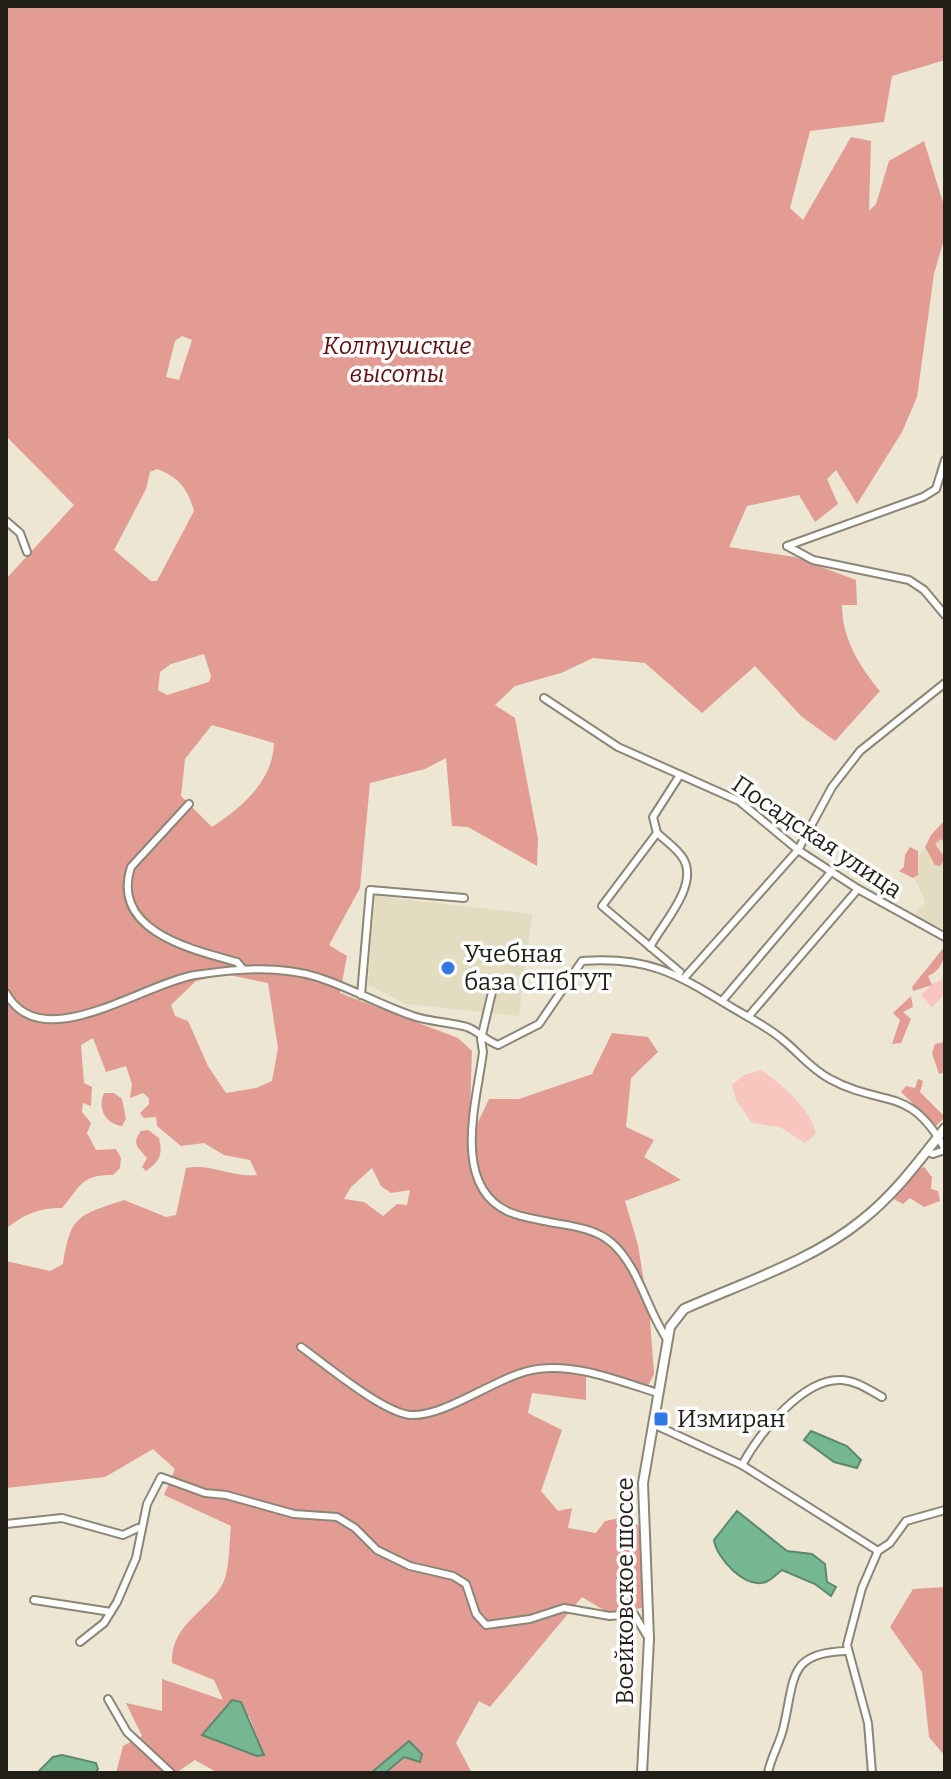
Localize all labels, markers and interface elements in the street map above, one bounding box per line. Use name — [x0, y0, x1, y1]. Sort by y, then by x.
park label: Колтушские высоты — [323, 332, 471, 388]
street label: Посадская улица — [727, 770, 907, 904]
place label: Учебная база СПбГУТ — [464, 940, 612, 996]
marker: Учебная база СПбГУТ — [439, 959, 457, 977]
place label: Измиран — [677, 1405, 785, 1433]
marker: Измиран — [652, 1410, 670, 1428]
street label: Воейковское шоссе — [611, 1477, 639, 1705]

